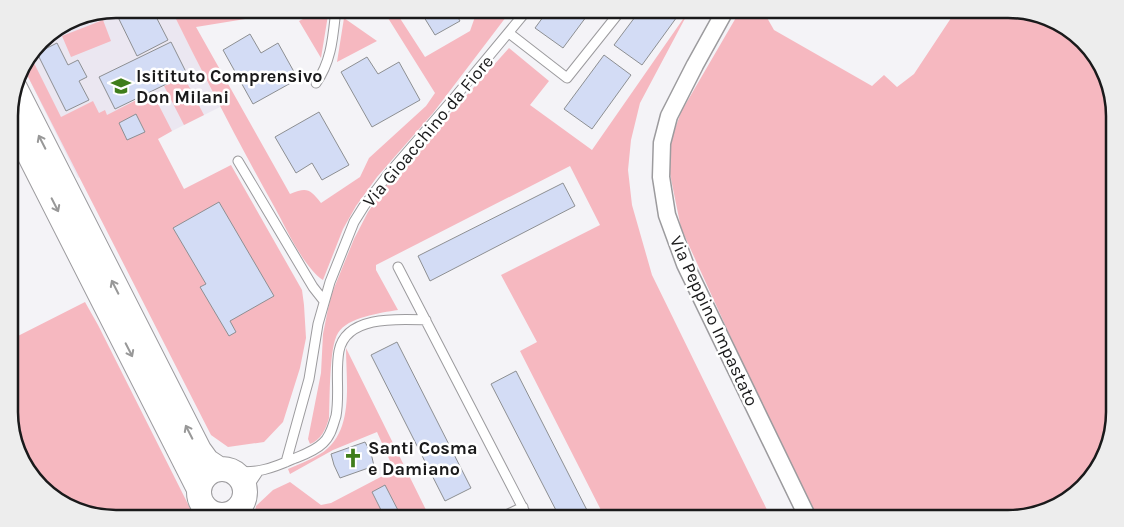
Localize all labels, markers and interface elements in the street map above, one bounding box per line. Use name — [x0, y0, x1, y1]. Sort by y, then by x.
street label: Via Gioacchino da Fiore — [358, 51, 498, 211]
place label: Isitituto Comprensivo Don Milani — [136, 65, 323, 108]
school or university icon: Isitituto Comprensivo Don Milani — [110, 75, 132, 97]
one-way arrow — [37, 135, 46, 150]
one-way arrow — [51, 197, 60, 212]
street label: Via Peppino Impastato — [665, 232, 763, 410]
one-way arrow — [110, 280, 119, 295]
one-way arrow — [125, 342, 134, 357]
one-way arrow — [184, 424, 194, 439]
place label: Santi Cosma e Damiano — [368, 437, 477, 480]
church icon: Santi Cosma e Damiano — [342, 447, 364, 469]

